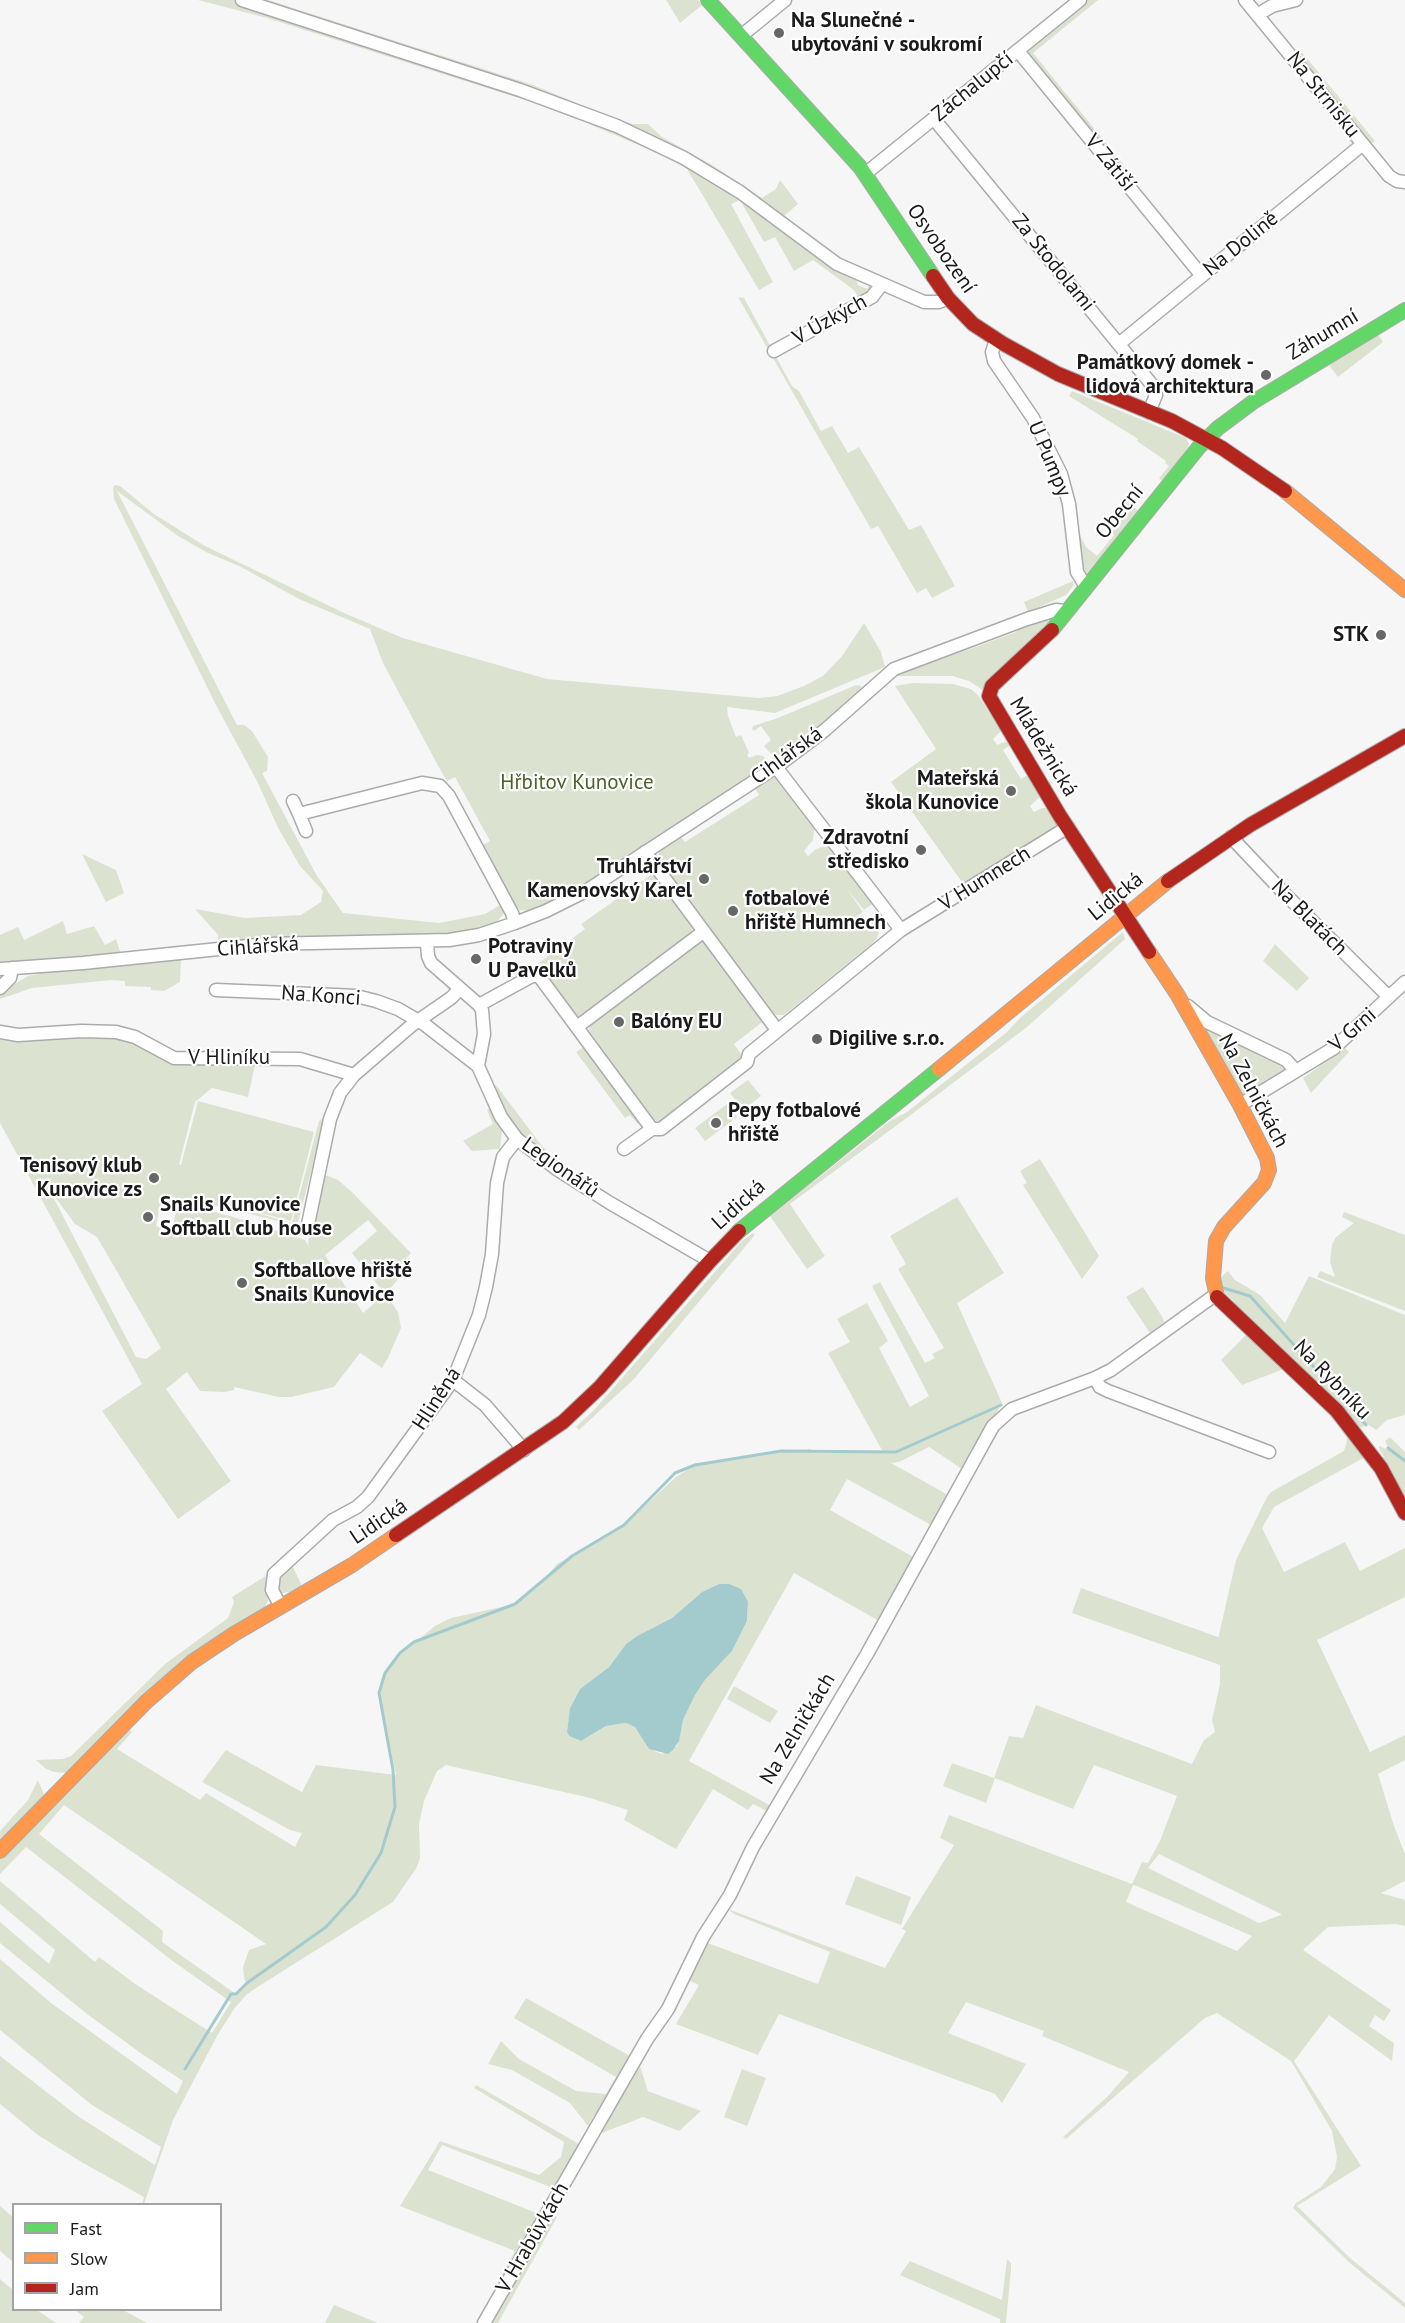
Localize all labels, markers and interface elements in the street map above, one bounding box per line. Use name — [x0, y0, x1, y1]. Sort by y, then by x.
place label: Na Slunečné - ubytováni v soukromí — [791, 8, 982, 58]
marker: Na Slunečné - ubytováni v soukromí — [772, 26, 786, 40]
street label: Záchalupčí — [927, 47, 1019, 127]
street label: Na Strnisku — [1281, 47, 1365, 143]
street label: V Zátiší — [1079, 129, 1141, 197]
street label: Osvobození — [901, 199, 981, 299]
street label: Na Dolině — [1198, 206, 1284, 282]
street label: Za Stodolami — [1006, 209, 1100, 317]
street label: V Úzkých — [788, 289, 872, 351]
street label: Záhumní — [1283, 304, 1363, 366]
place label: Památkový domek - lidová architektura — [1077, 350, 1254, 400]
marker: Památkový domek - lidová architektura — [1259, 368, 1273, 382]
street label: U Pumpy — [1022, 417, 1076, 501]
street label: Obecní — [1090, 480, 1150, 544]
place label: STK — [1333, 622, 1369, 648]
marker: STK — [1374, 628, 1388, 642]
street label: Mládežnická — [1004, 693, 1082, 801]
street label: Cihlářská — [746, 722, 828, 790]
place label: Mateřská škola Kunovice — [865, 766, 999, 816]
park label: Hřbitov Kunovice — [500, 770, 654, 796]
marker: Mateřská škola Kunovice — [1004, 784, 1018, 798]
place label: Zdravotní středisko — [823, 825, 909, 875]
street label: V Humnech — [935, 841, 1035, 917]
marker: Zdravotní středisko — [914, 843, 928, 857]
place label: Truhlářství Kamenovský Karel — [527, 854, 692, 904]
street label: Lidická — [1083, 867, 1149, 927]
marker: Truhlářství Kamenovský Karel — [697, 872, 711, 886]
street label: Na Blatách — [1266, 875, 1352, 961]
place label: fotbalové hřiště Humnech — [745, 886, 886, 936]
marker: fotbalové hřiště Humnech — [726, 904, 740, 918]
street label: Cihlářská — [216, 932, 300, 962]
place label: Potraviny U Pavelků — [488, 934, 577, 984]
marker: Potraviny U Pavelků — [469, 952, 483, 966]
street label: Na Konci — [280, 981, 362, 1011]
street label: V Grni — [1324, 1003, 1382, 1057]
place label: Balóny EU — [631, 1009, 722, 1035]
marker: Balóny EU — [612, 1015, 626, 1029]
place label: Digilive s.r.o. — [829, 1026, 944, 1052]
street label: Na Zelničkách — [1212, 1030, 1294, 1152]
marker: Digilive s.r.o. — [810, 1032, 824, 1046]
street label: V Hliníku — [188, 1045, 270, 1071]
place label: Pepy fotbalové hřiště — [728, 1098, 861, 1148]
marker: Pepy fotbalové hřiště — [709, 1116, 723, 1130]
street label: Legionářů — [516, 1132, 604, 1204]
place label: Tenisový klub Kunovice zs — [20, 1153, 142, 1203]
marker: Tenisový klub Kunovice zs — [147, 1171, 161, 1185]
street label: Lidická — [707, 1174, 771, 1236]
place label: Snails Kunovice Softball club house — [160, 1192, 332, 1242]
marker: Snails Kunovice Softball club house — [141, 1210, 155, 1224]
place label: Softballove hřiště Snails Kunovice — [254, 1258, 412, 1308]
marker: Softballove hřiště Snails Kunovice — [235, 1276, 249, 1290]
street label: Na Rybníku — [1288, 1335, 1376, 1425]
street label: Hliněná — [407, 1363, 467, 1435]
street label: Lidická — [346, 1494, 412, 1550]
street label: Na Zelničkách — [755, 1669, 841, 1789]
street label: V Hrabůvkách — [491, 2178, 575, 2298]
legend — [12, 2203, 222, 2311]
text: Fast — [70, 2217, 102, 2240]
text: Slow — [70, 2247, 108, 2270]
text: Jam — [70, 2277, 99, 2300]

